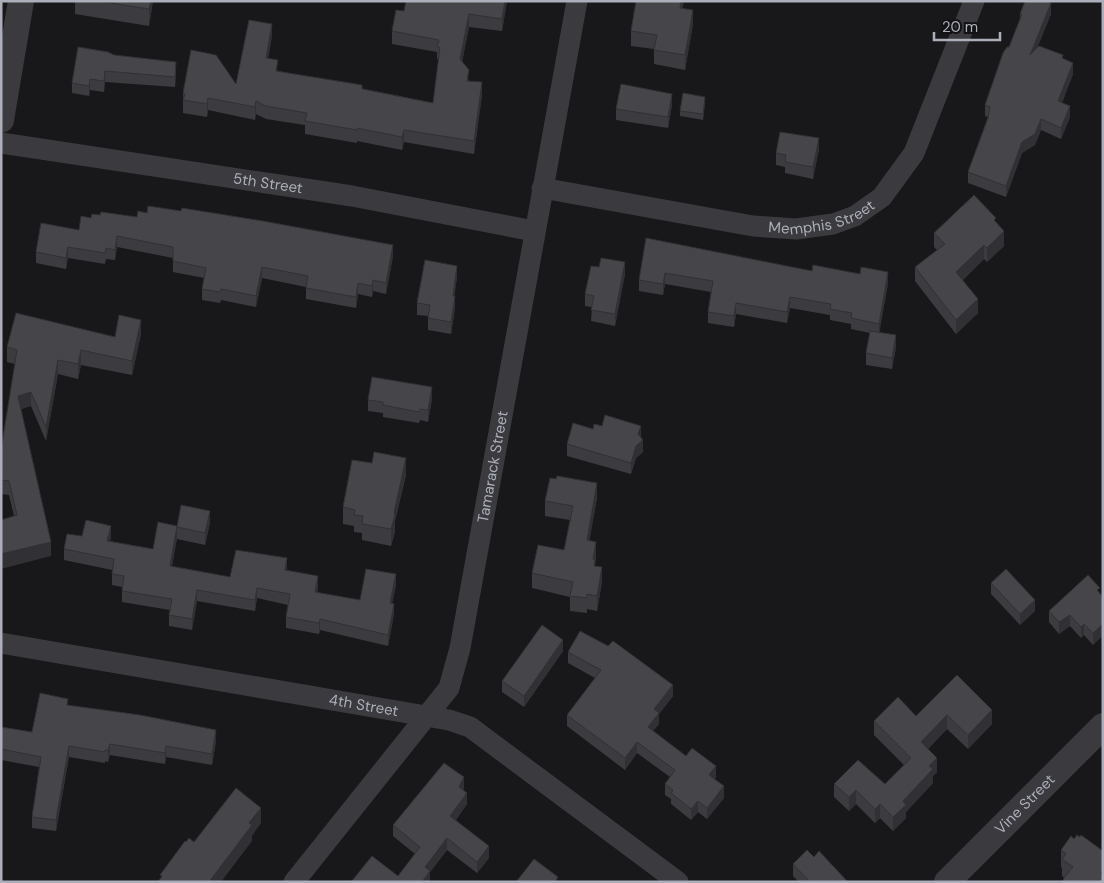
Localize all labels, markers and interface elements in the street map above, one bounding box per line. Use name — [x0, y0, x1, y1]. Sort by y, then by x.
scale bar — [934, 10, 1000, 42]
text: 20 m — [942, 17, 978, 37]
street label: 5th Street — [232, 168, 304, 198]
street label: Memphis Street — [768, 195, 879, 240]
street label: Tamarack Street — [473, 409, 513, 524]
street label: 4th Street — [327, 690, 400, 721]
street label: Vine Street — [990, 770, 1059, 839]

